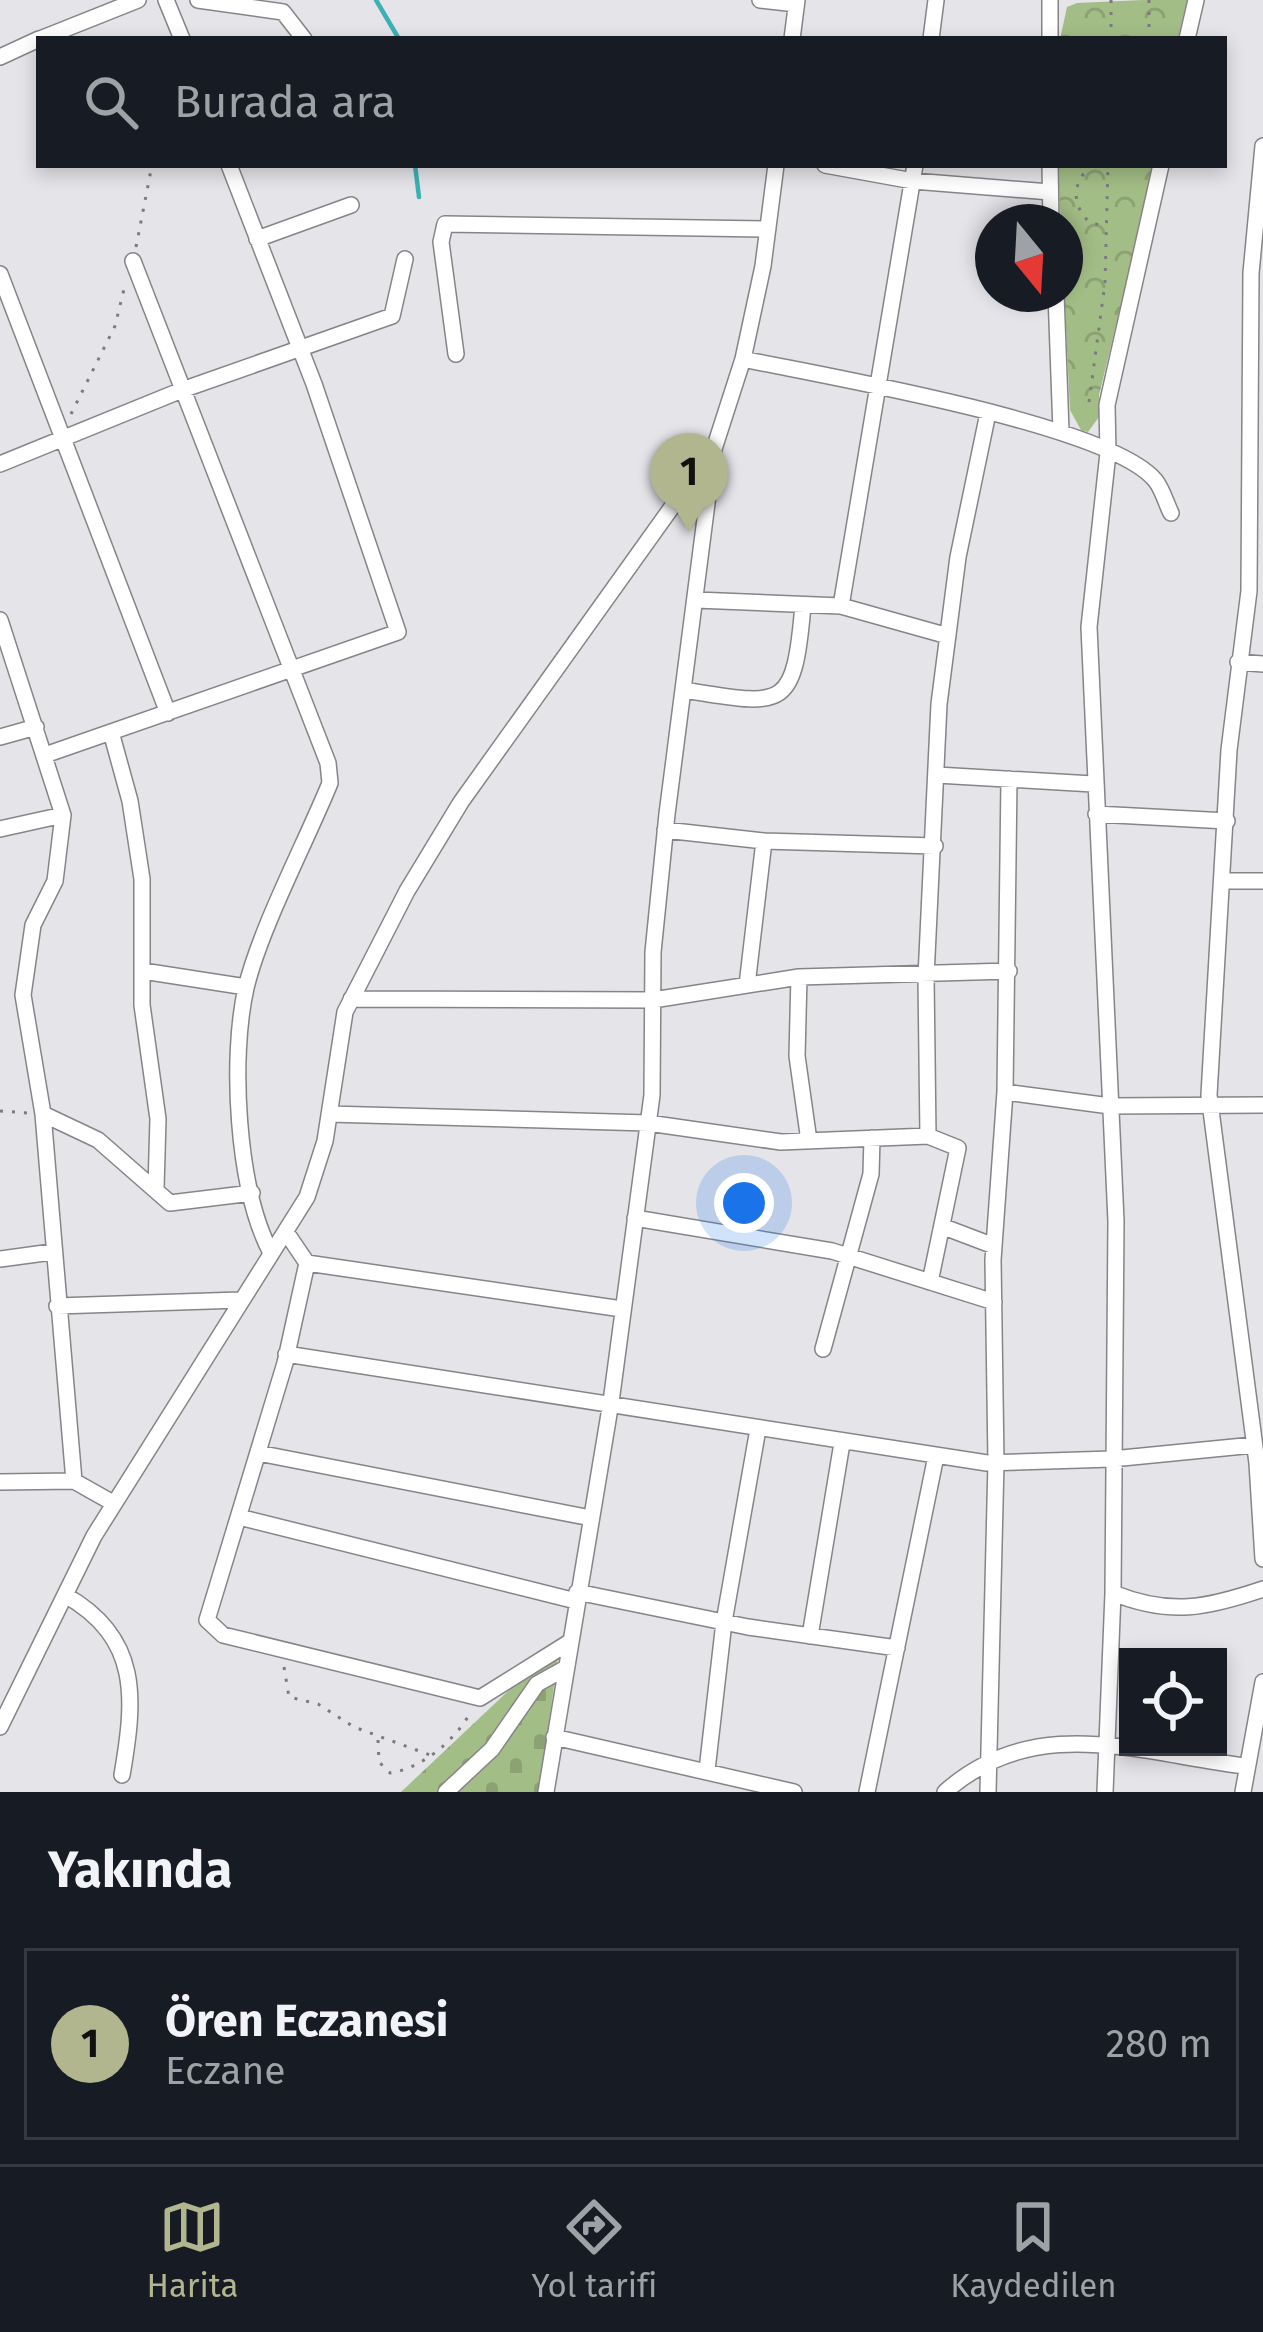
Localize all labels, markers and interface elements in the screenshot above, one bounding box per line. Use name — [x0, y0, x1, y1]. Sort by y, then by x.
search box — [36, 36, 1227, 168]
icon: search — [78, 69, 144, 135]
text: Burada ara — [174, 75, 396, 129]
north arrow — [975, 204, 1083, 312]
pin: 1 — [650, 433, 728, 532]
your location — [714, 1173, 774, 1233]
map controls — [1119, 1648, 1227, 1756]
button: locate — [1119, 1648, 1227, 1756]
text: Yakında — [48, 1839, 232, 1901]
text: Ören Eczanesi — [165, 1994, 448, 2048]
text: 1 — [81, 2021, 99, 2067]
text: 280 m — [1106, 2021, 1212, 2067]
text: Eczane — [165, 2048, 286, 2094]
tab: Harita — [146, 2194, 239, 2306]
tab: Yol tarifi — [531, 2194, 657, 2306]
tab: Kaydedilen — [950, 2194, 1117, 2306]

